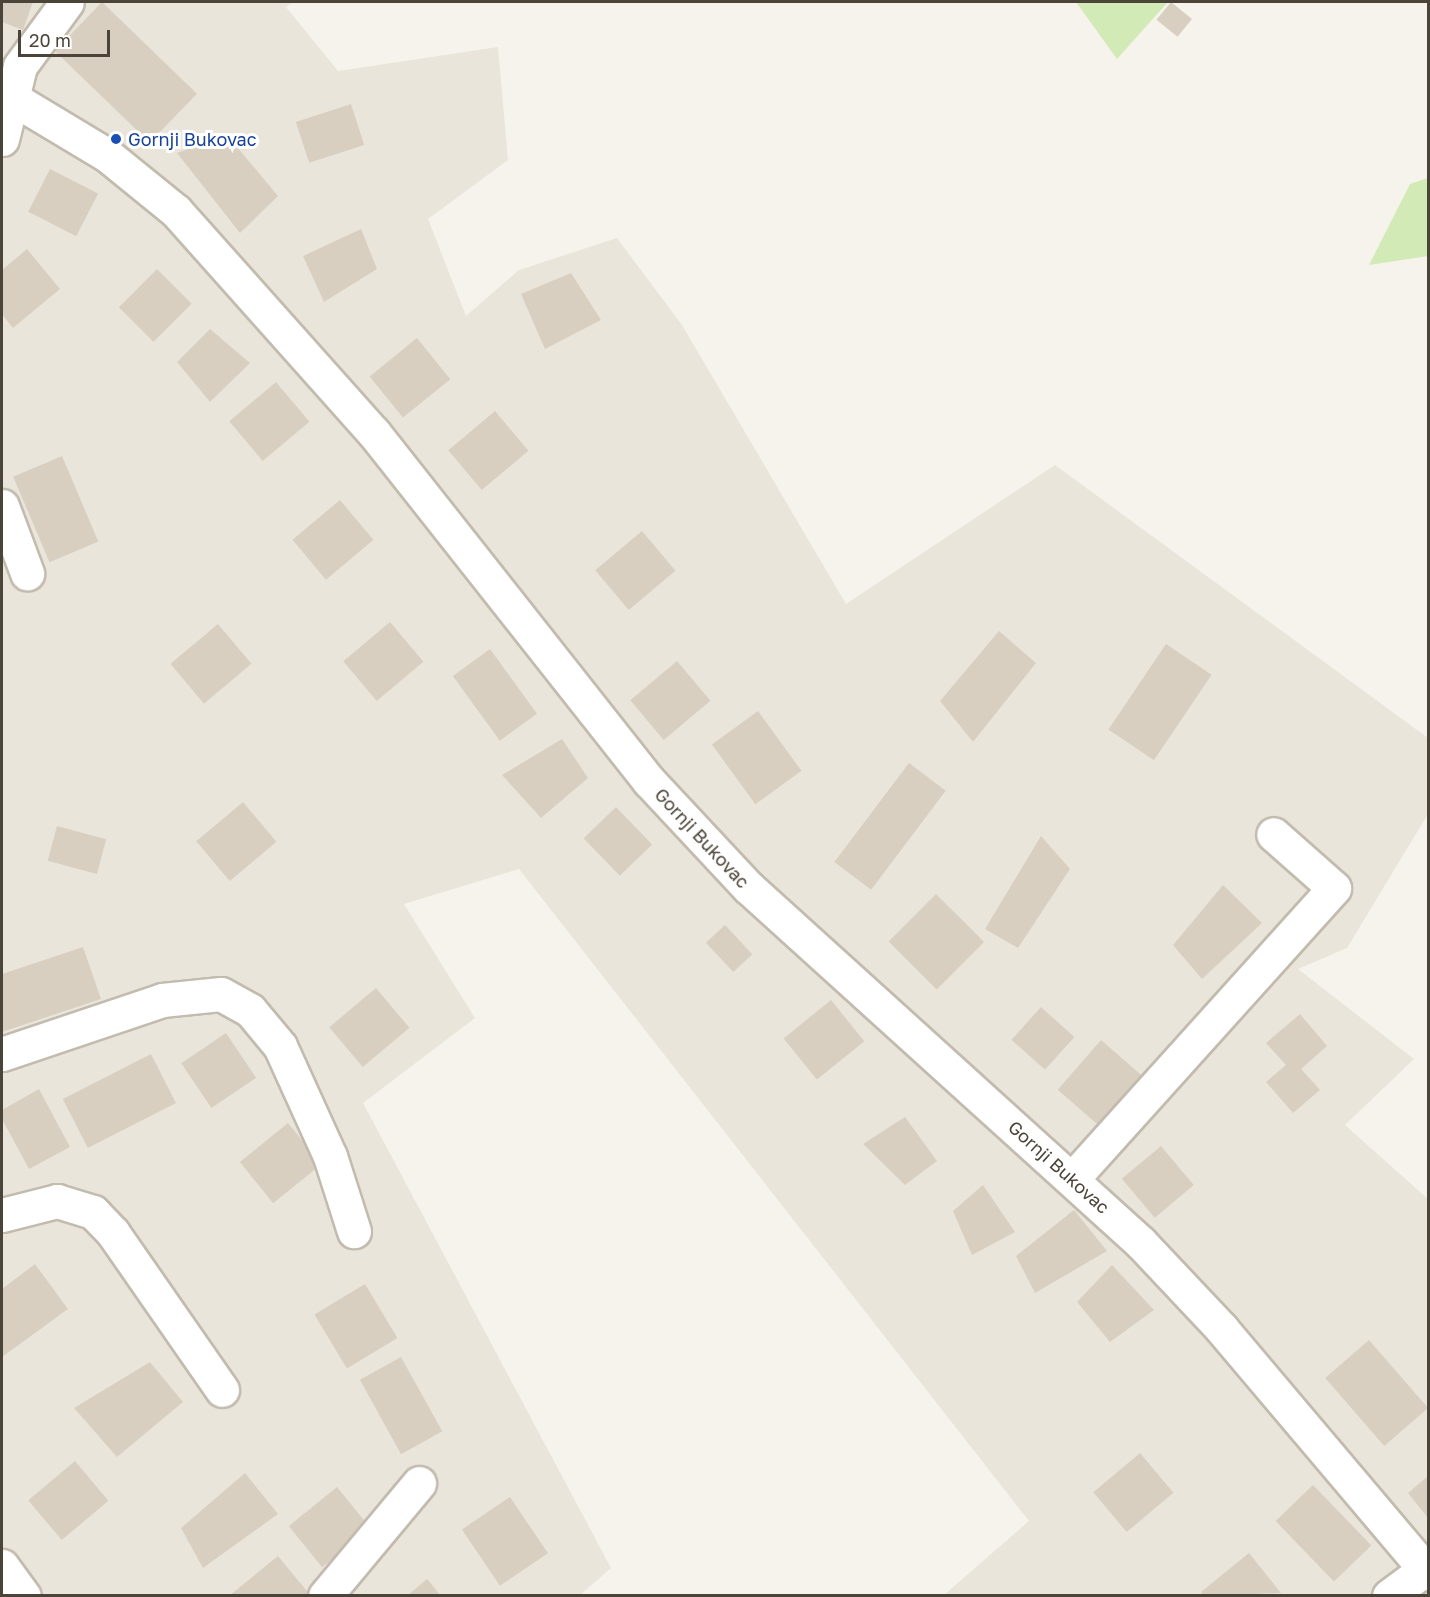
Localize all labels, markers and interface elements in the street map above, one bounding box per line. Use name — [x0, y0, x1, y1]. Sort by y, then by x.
scale bar — [21, 18, 112, 56]
text: 20 m — [29, 29, 71, 51]
place label: Gornji Bukovac — [128, 128, 256, 150]
marker: Gornji Bukovac — [109, 132, 123, 146]
street label: Gornji Bukovac — [650, 784, 754, 892]
street label: Gornji Bukovac — [1004, 1116, 1114, 1218]

